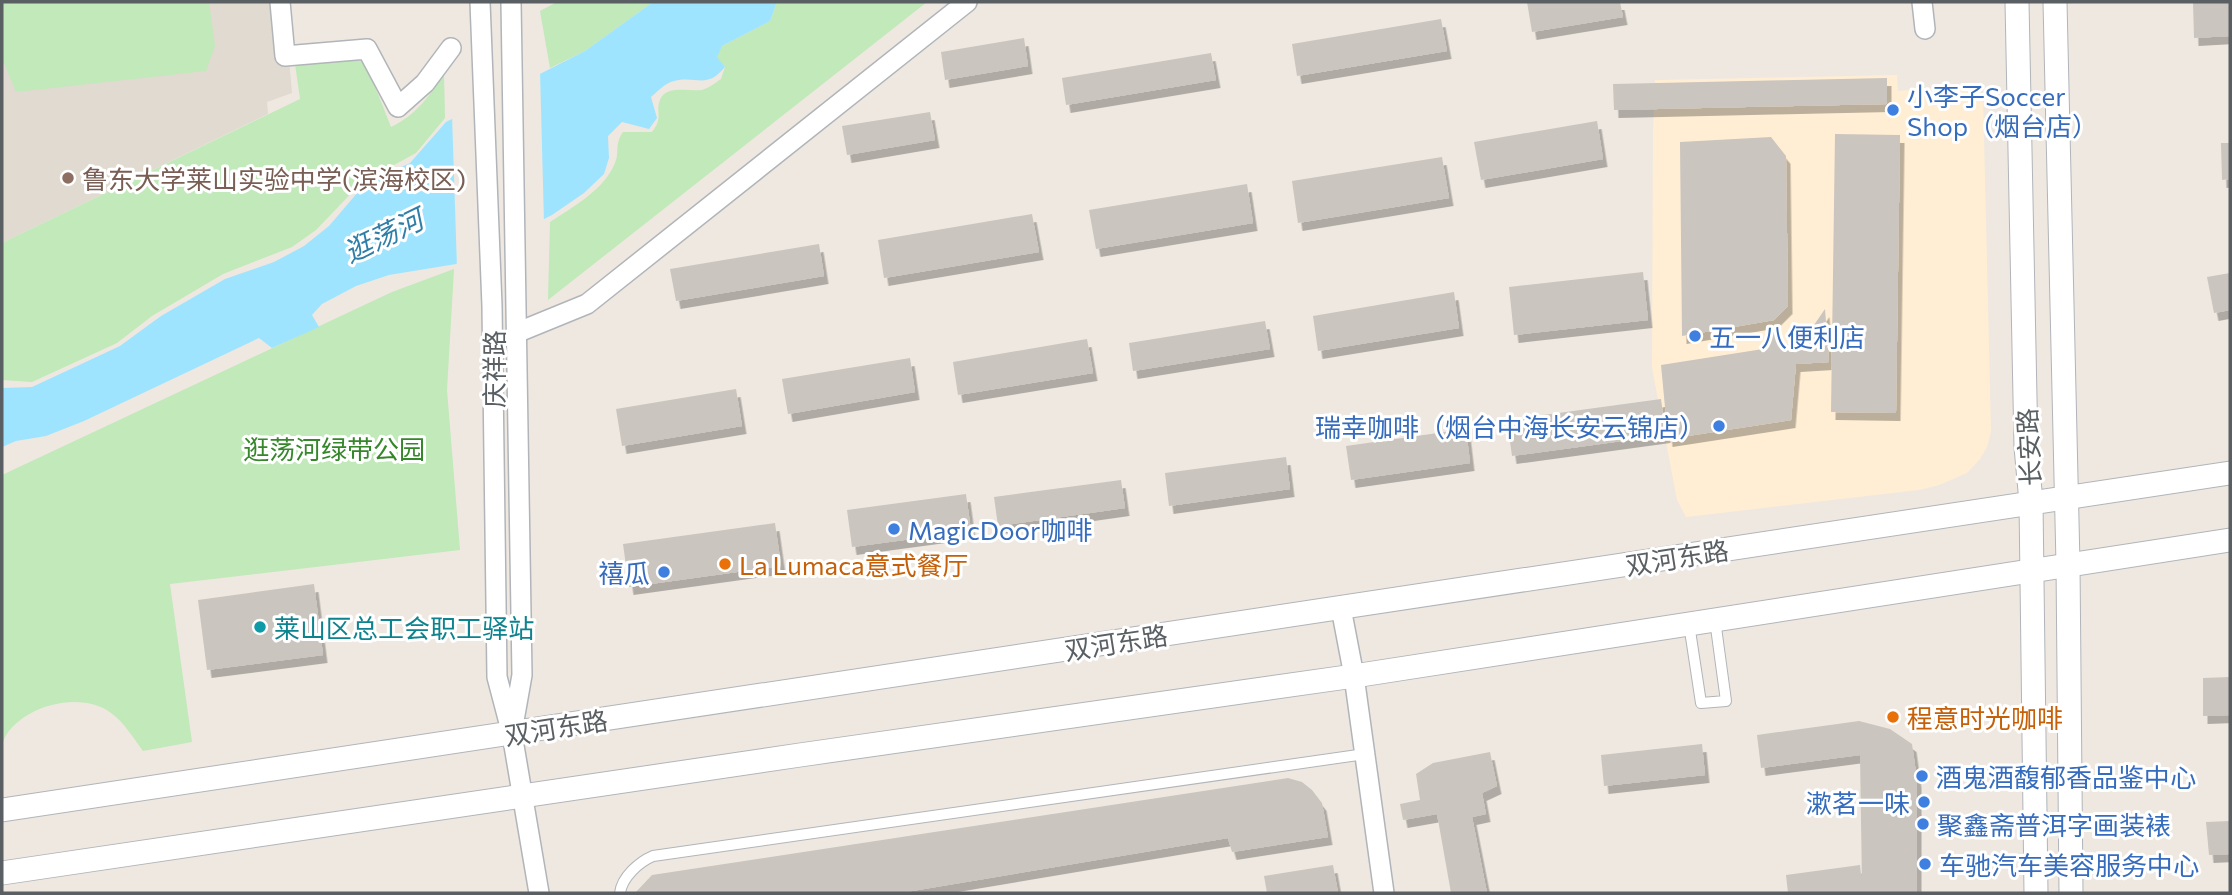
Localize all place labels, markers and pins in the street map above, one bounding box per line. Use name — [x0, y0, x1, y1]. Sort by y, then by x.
place label: 小李子Soccer Shop（烟台店） — [1907, 80, 2098, 141]
marker: 小李子Soccer Shop（烟台店） — [1885, 102, 1901, 118]
place label: 鲁东大学莱山实验中学(滨海校区) — [82, 163, 466, 194]
marker: 鲁东大学莱山实验中学(滨海校区) — [60, 170, 76, 186]
place label: 五一八便利店 — [1709, 321, 1865, 352]
marker: 五一八便利店 — [1687, 328, 1703, 344]
place label: 瑞幸咖啡（烟台中海长安云锦店） — [1315, 411, 1705, 442]
marker: 瑞幸咖啡（烟台中海长安云锦店） — [1711, 418, 1727, 434]
place label: MagicDoor咖啡 — [908, 514, 1092, 545]
marker: MagicDoor咖啡 — [886, 521, 902, 537]
place label: La Lumaca意式餐厅 — [739, 549, 969, 580]
marker: La Lumaca意式餐厅 — [717, 556, 733, 572]
place label: 禧瓜 — [598, 557, 650, 588]
marker: 禧瓜 — [656, 564, 672, 580]
place label: 莱山区总工会职工驿站 — [274, 612, 534, 643]
marker: 莱山区总工会职工驿站 — [252, 619, 268, 635]
place label: 程意时光咖啡 — [1907, 702, 2063, 733]
marker: 程意时光咖啡 — [1885, 709, 1901, 725]
place label: 酒鬼酒馥郁香品鉴中心 — [1936, 761, 2196, 792]
marker: 酒鬼酒馥郁香品鉴中心 — [1914, 768, 1930, 784]
place label: 漱茗一味 — [1806, 787, 1910, 818]
marker: 漱茗一味 — [1916, 794, 1932, 810]
place label: 聚鑫斋普洱字画装裱 — [1937, 809, 2171, 840]
marker: 聚鑫斋普洱字画装裱 — [1915, 816, 1931, 832]
place label: 车驰汽车美容服务中心 — [1939, 849, 2199, 880]
marker: 车驰汽车美容服务中心 — [1917, 856, 1933, 872]

